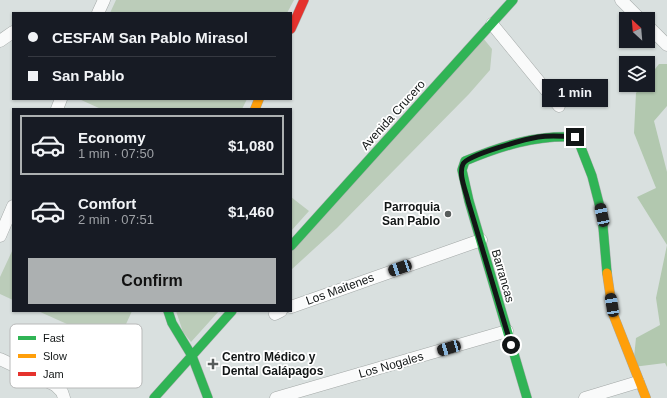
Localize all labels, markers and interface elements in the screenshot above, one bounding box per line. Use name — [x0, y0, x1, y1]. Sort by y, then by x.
north arrow — [619, 12, 655, 48]
map controls — [619, 12, 655, 92]
text: CESFAM San Pablo Mirasol — [52, 29, 248, 46]
button: layers — [619, 56, 655, 92]
text: San Pablo — [52, 67, 125, 84]
street label: Avenida Crucero — [358, 77, 428, 153]
callout: 1 min — [542, 79, 608, 107]
text: 1 min — [558, 85, 592, 100]
icon: car — [30, 127, 66, 163]
route end — [566, 128, 584, 146]
text: Economy — [78, 129, 146, 146]
text: $1,080 — [228, 137, 274, 154]
text: 1 min · 07:50 — [78, 146, 154, 161]
icon: car — [30, 193, 66, 229]
text: Comfort — [78, 195, 136, 212]
place label: Parroquia San Pablo — [382, 200, 440, 228]
car — [594, 202, 610, 228]
text: $1,460 — [228, 203, 274, 220]
marker: Parroquia San Pablo — [443, 209, 453, 219]
text: 2 min · 07:51 — [78, 212, 154, 227]
street label: Barrancas — [489, 248, 517, 304]
button: Confirm — [28, 258, 276, 304]
car — [387, 258, 413, 278]
street label: Los Maitenes — [304, 270, 376, 308]
car — [604, 292, 620, 318]
legend — [10, 324, 142, 388]
text: Fast — [43, 332, 64, 344]
route start — [502, 336, 520, 354]
car — [436, 339, 462, 357]
street label: Los Nogales — [357, 349, 425, 381]
text: Slow — [43, 350, 67, 362]
place label: Centro Médico y Dental Galápagos — [222, 350, 324, 378]
marker: Centro Médico y Dental Galápagos — [207, 358, 219, 370]
text: Jam — [43, 368, 64, 380]

